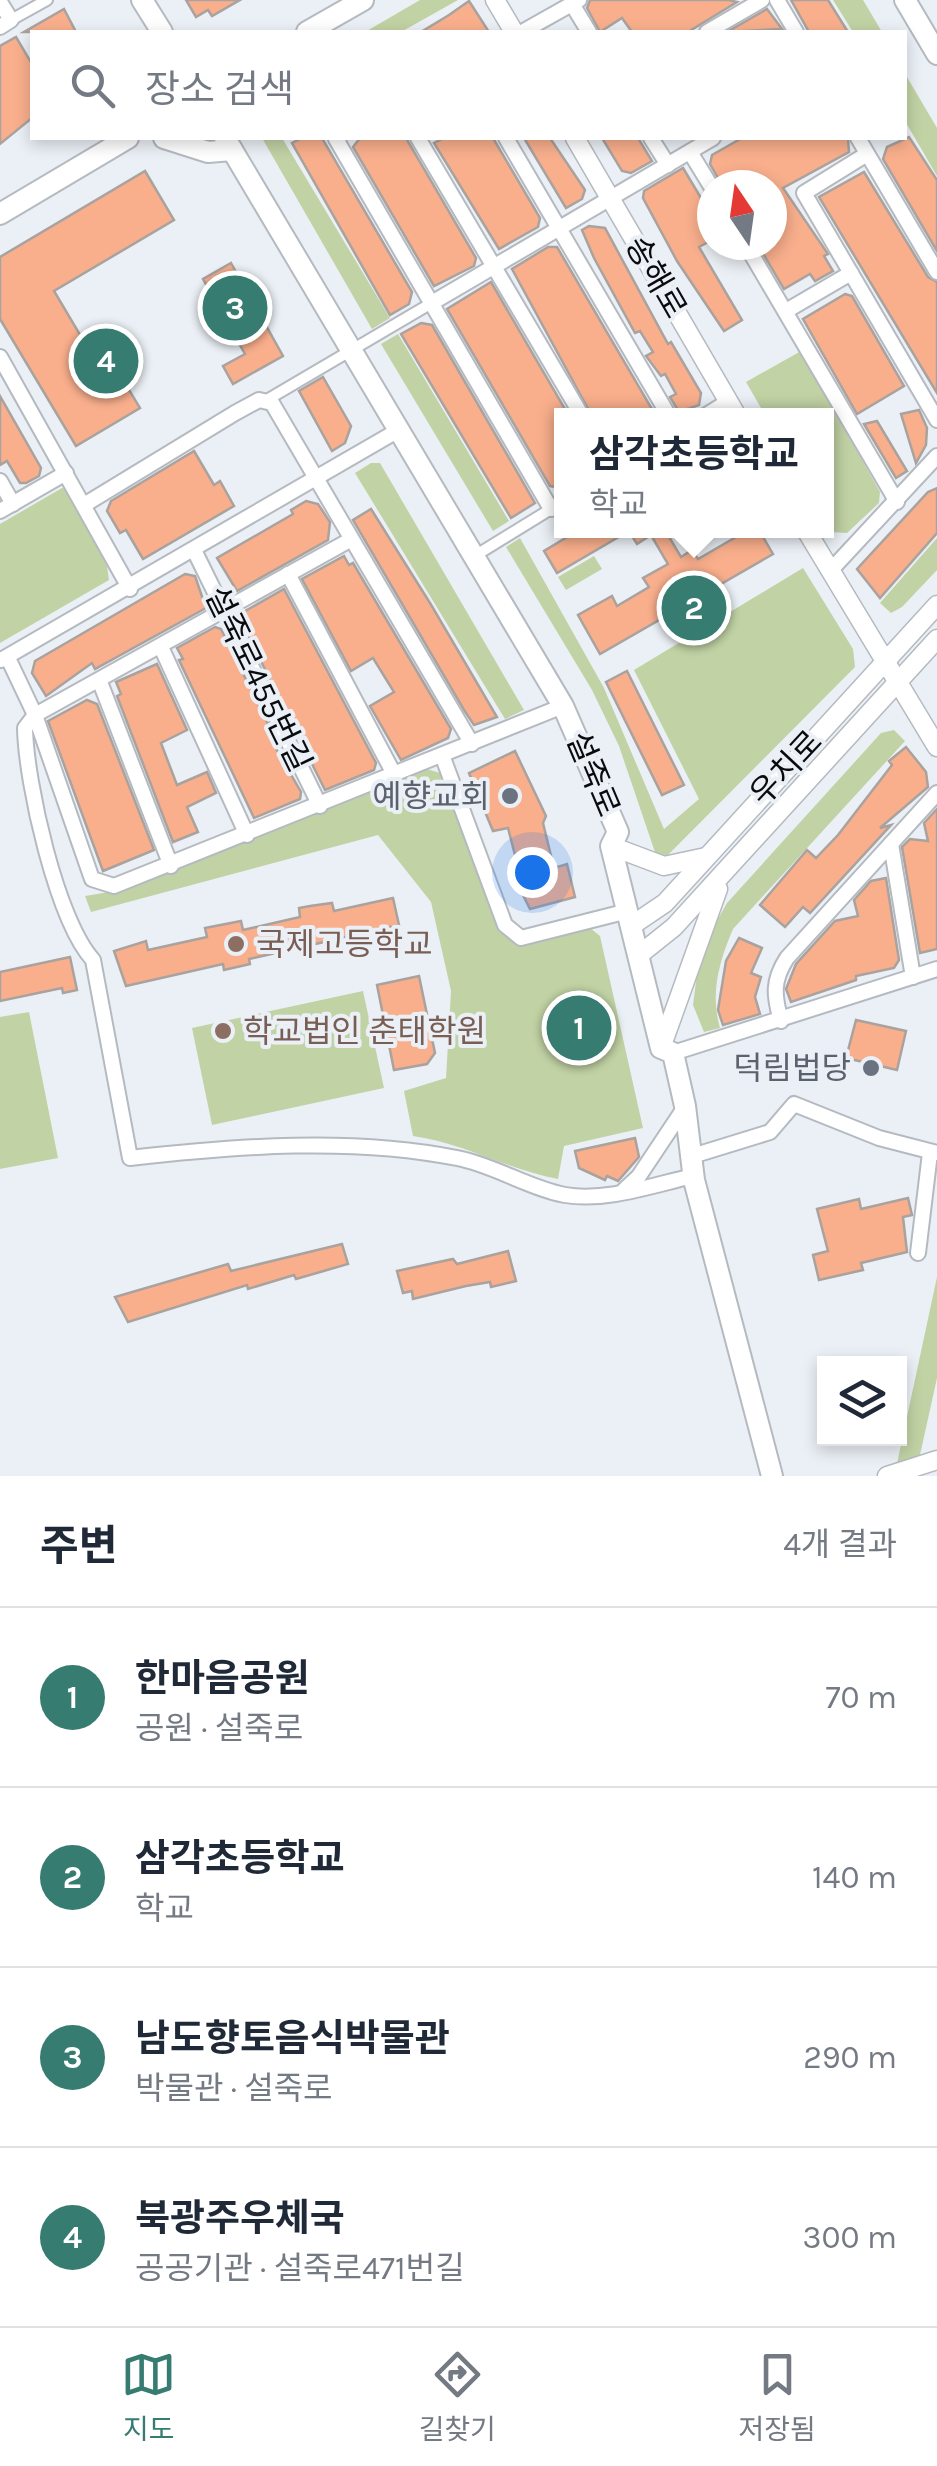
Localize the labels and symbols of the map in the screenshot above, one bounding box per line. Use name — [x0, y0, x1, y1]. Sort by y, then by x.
north arrow — [697, 170, 787, 260]
street label: 송해로 — [618, 230, 694, 324]
pin: 3 — [202, 270, 268, 346]
pin: 4 — [74, 324, 138, 398]
pin: 2 — [662, 570, 726, 646]
street label: 설죽로455번길 — [197, 580, 319, 778]
street label: 우치로 — [742, 723, 830, 813]
street label: 설죽로 — [559, 726, 627, 822]
place label: 예향교회 — [372, 778, 490, 815]
marker: 예향교회 — [499, 785, 521, 807]
your location — [507, 847, 558, 898]
place label: 국제고등학교 — [256, 926, 433, 963]
marker: 국제고등학교 — [225, 933, 247, 955]
pin: 1 — [546, 990, 612, 1066]
place label: 학교법인 춘태학원 — [243, 1013, 486, 1050]
marker: 학교법인 춘태학원 — [212, 1020, 234, 1042]
place label: 덕림법당 — [733, 1050, 851, 1087]
marker: 덕림법당 — [860, 1057, 882, 1079]

